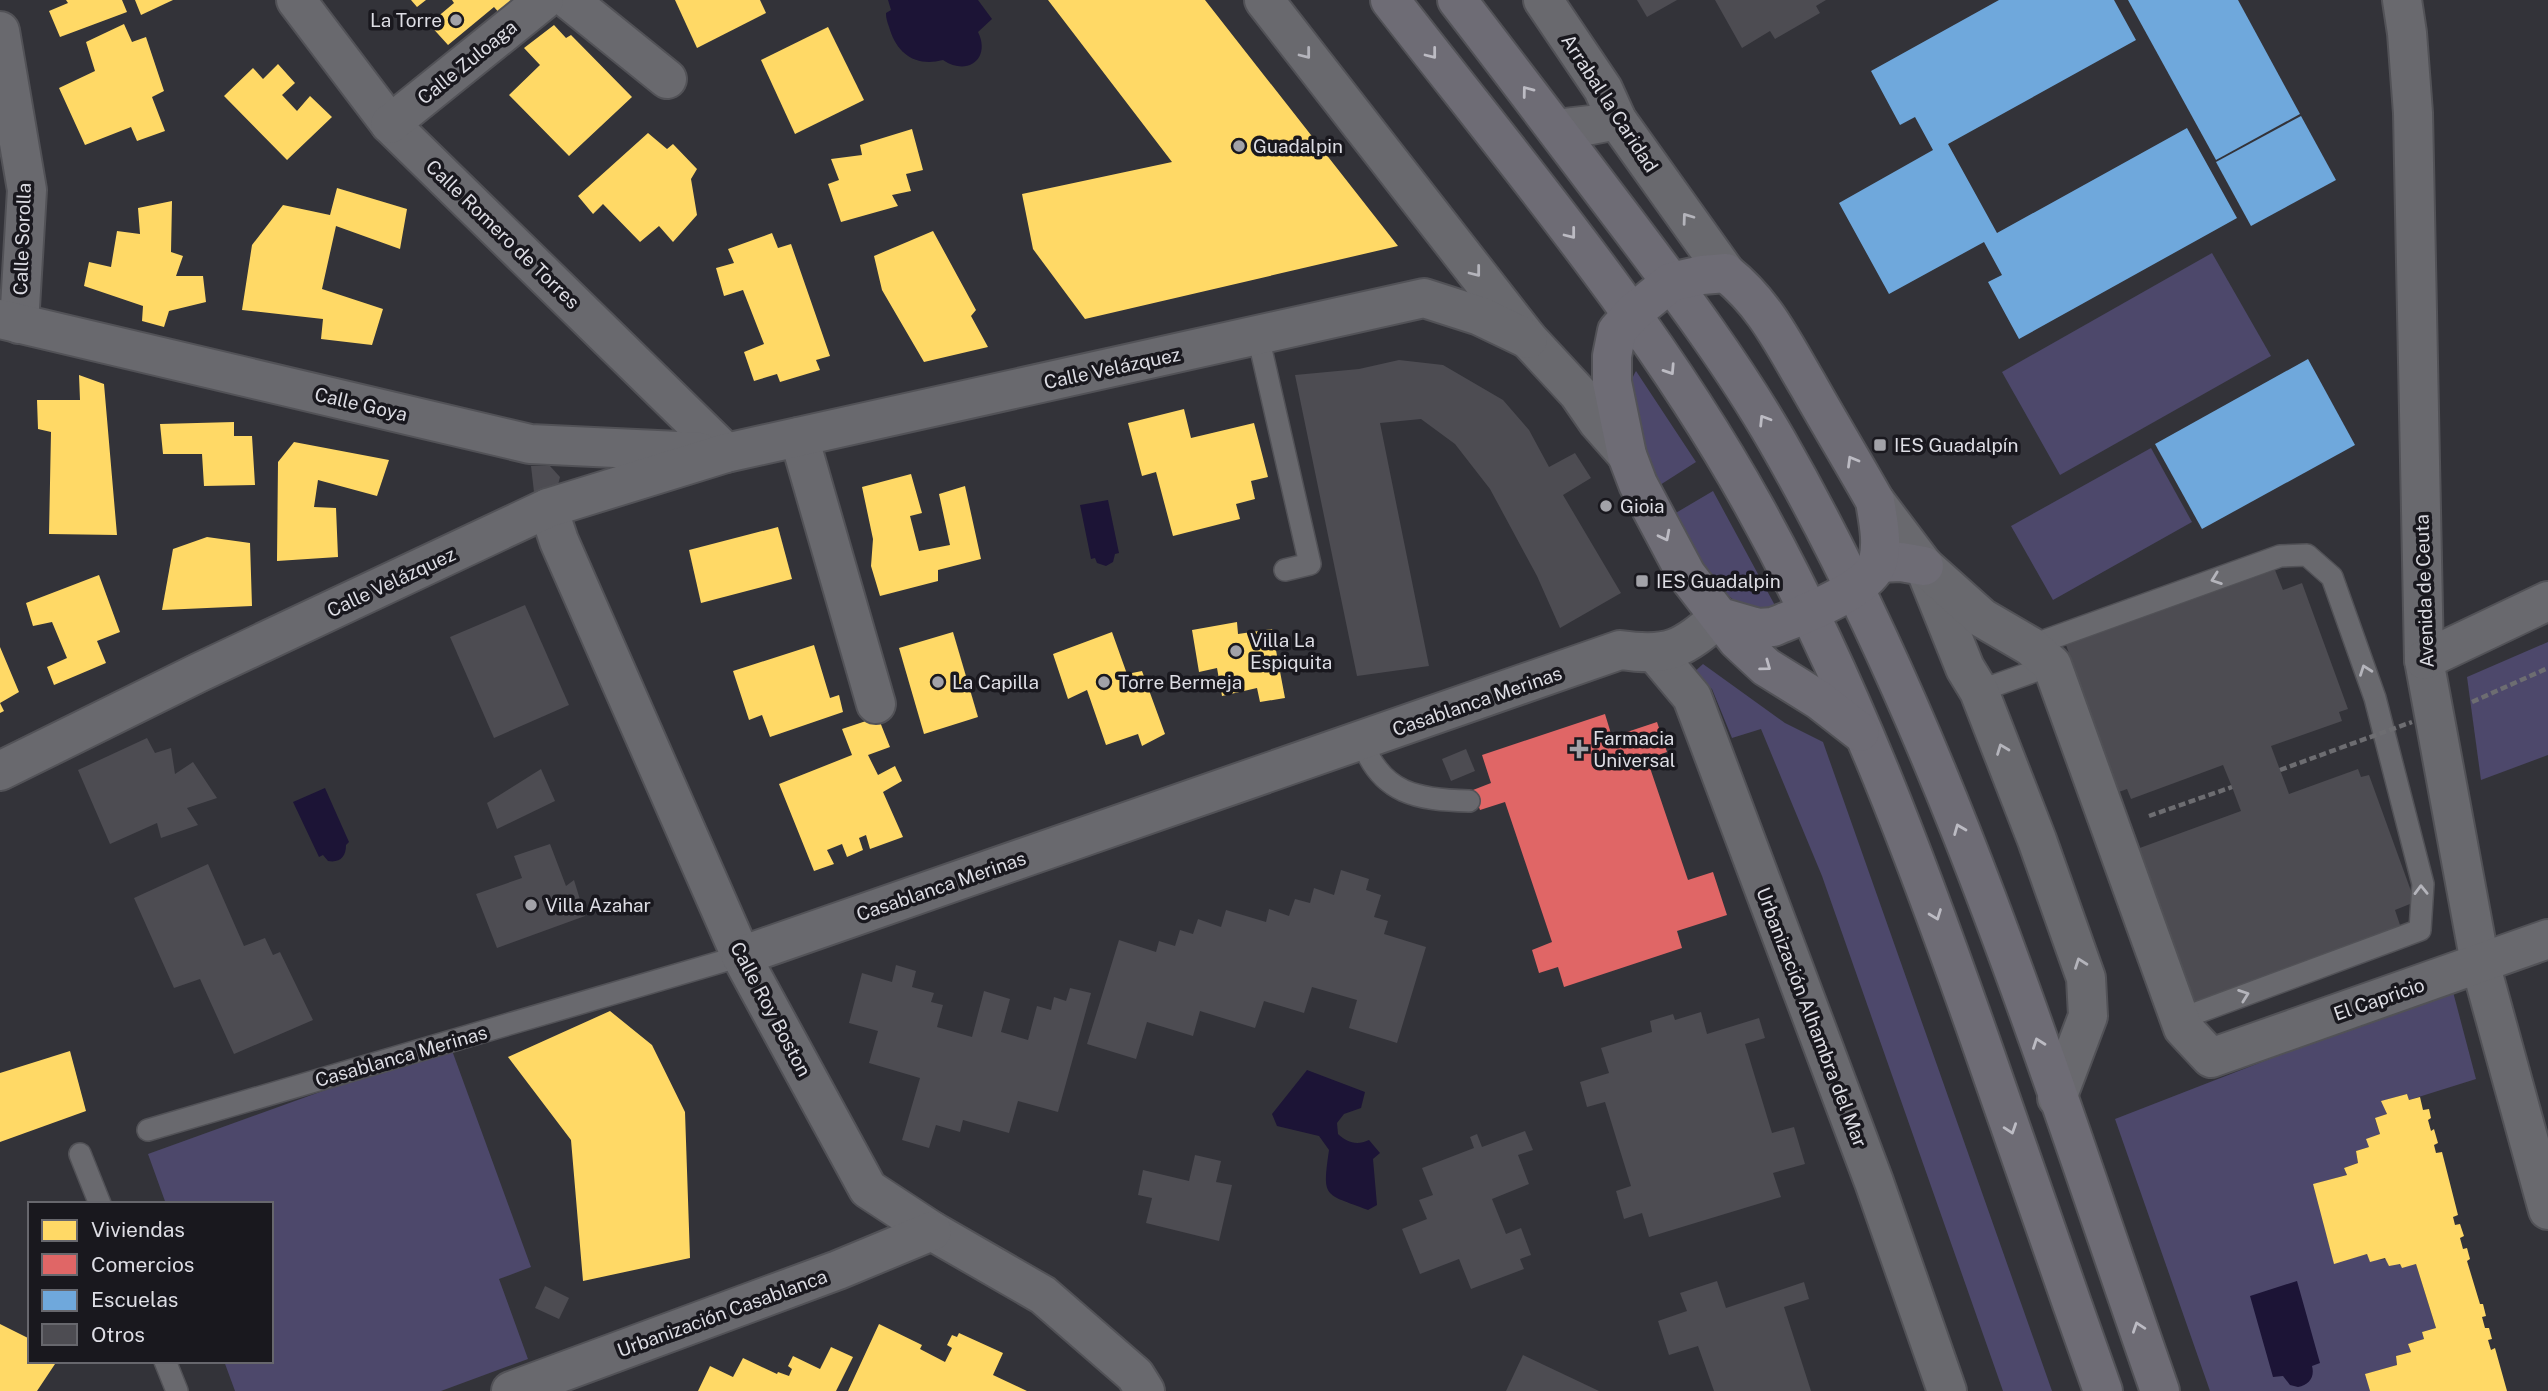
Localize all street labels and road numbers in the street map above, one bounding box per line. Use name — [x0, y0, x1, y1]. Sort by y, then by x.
street label: Calle Zuloaga — [413, 15, 521, 109]
street label: Arrabal la Caridad — [1557, 30, 1663, 176]
street label: Calle Romero de Torres — [422, 155, 584, 313]
street label: Calle Sorolla — [9, 182, 35, 296]
street label: Calle Velázquez — [1042, 343, 1182, 393]
street label: Calle Goya — [313, 383, 409, 425]
street label: Avenida de Ceuta — [2410, 514, 2438, 668]
street label: Calle Velázquez — [323, 543, 459, 621]
street label: Casablanca Merinas — [1389, 662, 1565, 740]
street label: Casablanca Merinas — [853, 847, 1029, 925]
street label: Urbanización Alhambra del Mar — [1752, 884, 1872, 1150]
street label: Calle Roy Boston — [726, 938, 816, 1080]
street label: El Capricio — [2331, 973, 2427, 1025]
street label: Casablanca Merinas — [312, 1021, 490, 1091]
street label: Urbanización Casablanca — [614, 1265, 830, 1361]

